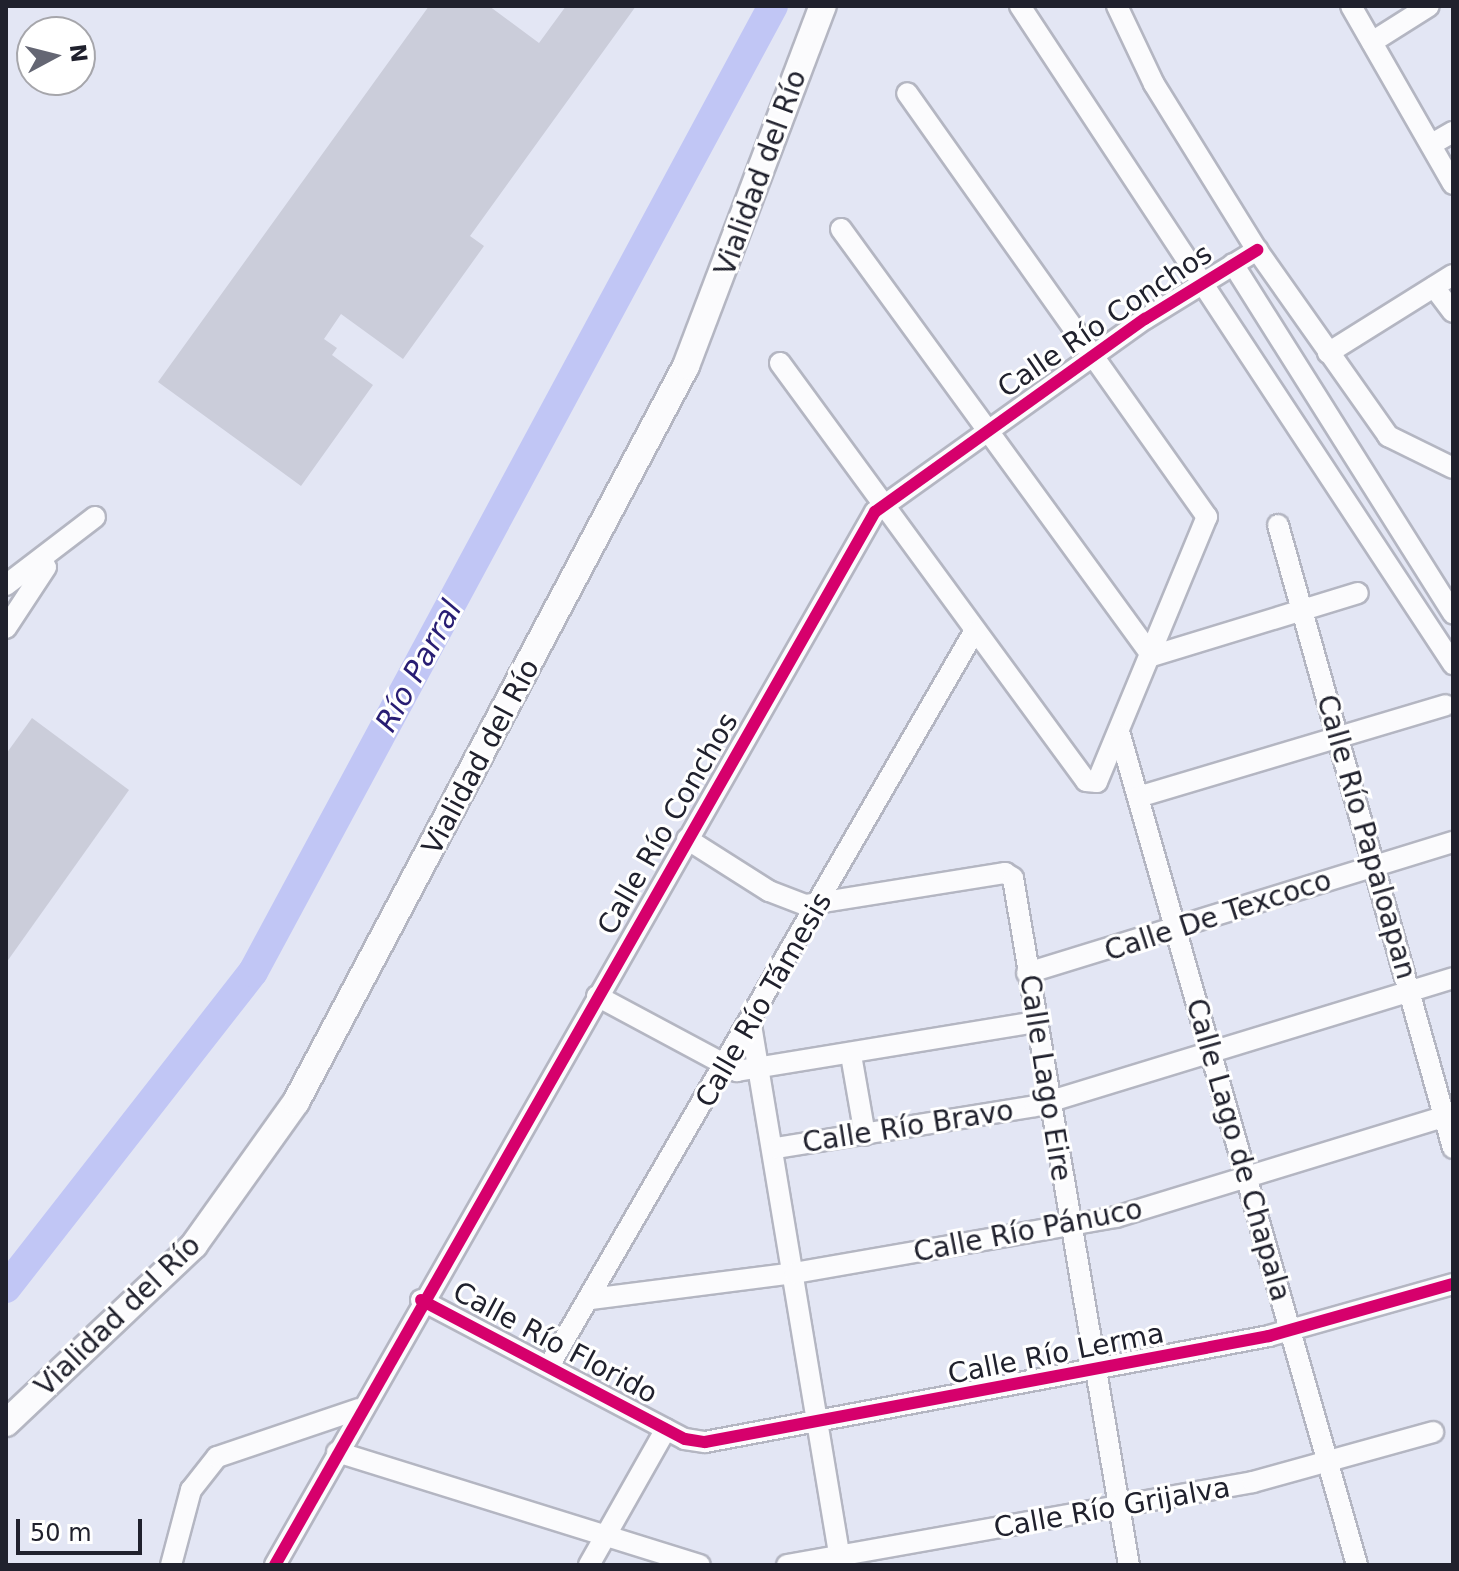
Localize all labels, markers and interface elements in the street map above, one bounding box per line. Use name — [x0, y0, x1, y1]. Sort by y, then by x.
north arrow — [16, 16, 96, 96]
text: N — [65, 43, 92, 64]
street label: Vialidad del Río — [708, 65, 814, 281]
street label: Calle Río Conchos — [992, 237, 1218, 405]
water label: Río Parral — [368, 594, 470, 738]
street label: Vialidad del Río — [415, 653, 547, 861]
street label: Calle Río Papaloapan — [1309, 691, 1423, 983]
street label: Calle Río Conchos — [591, 707, 745, 941]
street label: Calle De Texcoco — [1100, 864, 1336, 968]
street label: Calle Río Támesis — [689, 886, 839, 1114]
street label: Calle Lago Eire — [1012, 972, 1078, 1184]
street label: Calle Lago de Chapala — [1179, 995, 1297, 1305]
street label: Calle Río Bravo — [800, 1094, 1016, 1160]
street label: Calle Río Pánuco — [911, 1192, 1145, 1270]
street label: Vialidad del Río — [28, 1229, 208, 1403]
street label: Calle Río Florido — [447, 1275, 663, 1411]
street label: Calle Río Lerma — [945, 1317, 1167, 1391]
street label: Calle Río Grijalva — [991, 1471, 1233, 1545]
scale bar — [20, 1503, 146, 1553]
text: 50 m — [30, 1519, 92, 1547]

